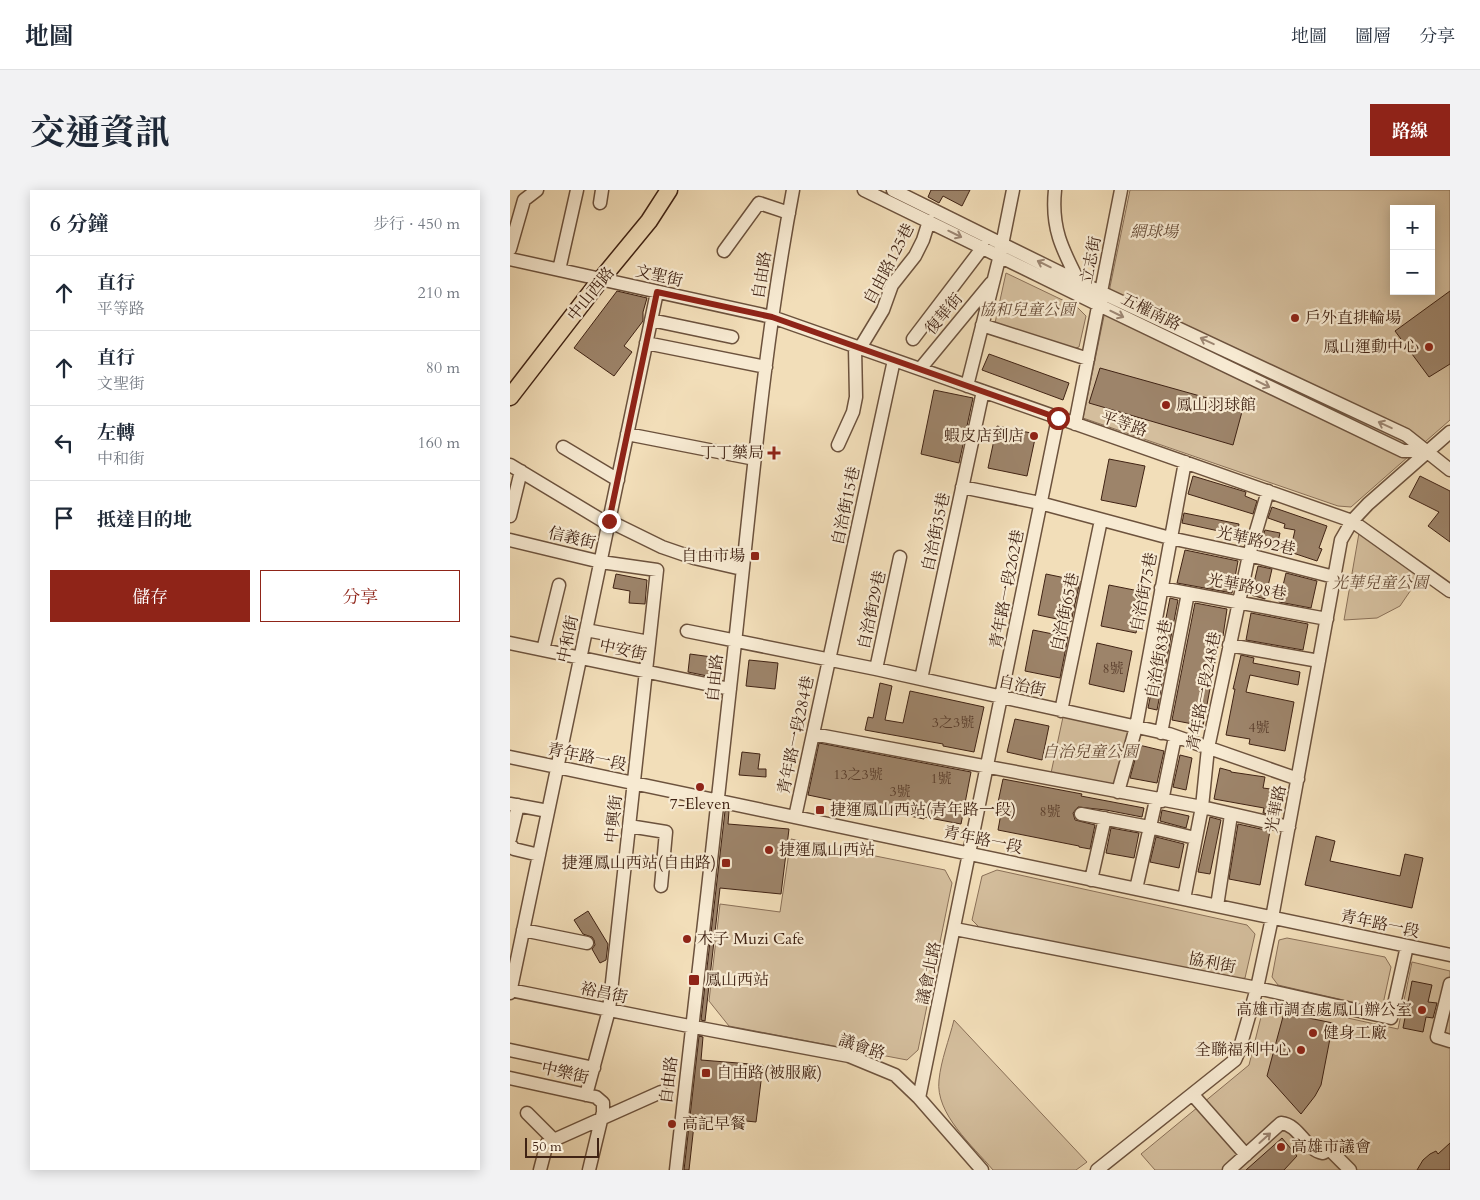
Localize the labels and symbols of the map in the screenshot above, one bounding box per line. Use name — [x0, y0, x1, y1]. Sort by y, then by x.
street label: 自由路125巷 — [858, 220, 920, 308]
park label: 網球場 — [1130, 221, 1180, 243]
one-way arrow — [948, 229, 963, 239]
street label: 立志街 — [1076, 234, 1106, 286]
street label: 自由路 — [747, 250, 777, 300]
one-way arrow — [1037, 259, 1052, 269]
street label: 文聖街 — [633, 260, 685, 292]
street label: 中山西路 — [562, 262, 620, 326]
street label: 五權南路 — [1117, 288, 1185, 336]
street label: 復華街 — [920, 289, 968, 339]
park label: 協和兒童公園 — [979, 299, 1078, 321]
place label: 戶外直排輪場 — [1305, 307, 1401, 329]
one-way arrow — [1109, 310, 1124, 319]
marker: 戶外直排輪場 — [1289, 312, 1301, 324]
one-way arrow — [1200, 336, 1215, 345]
place label: 鳳山運動中心 — [1323, 336, 1419, 358]
marker: 鳳山運動中心 — [1423, 341, 1435, 353]
one-way arrow — [1255, 380, 1270, 389]
place label: 鳳山羽球館 — [1176, 394, 1256, 416]
marker: 鳳山羽球館 — [1160, 399, 1172, 411]
street label: 平等路 — [1098, 406, 1150, 442]
route start — [1047, 407, 1070, 430]
one-way arrow — [1378, 420, 1393, 430]
place label: 蝦皮店到店 — [944, 425, 1024, 447]
marker: 蝦皮店到店 — [1028, 430, 1040, 442]
place label: 丁丁藥局 — [700, 442, 764, 464]
marker: 丁丁藥局 — [768, 447, 780, 459]
street label: 自治街15巷 — [827, 464, 865, 548]
street label: 自治街35巷 — [917, 490, 955, 574]
route end — [598, 510, 621, 533]
street label: 光華路92巷 — [1214, 521, 1298, 561]
street label: 信義街 — [546, 522, 598, 554]
street label: 青年路一段262巷 — [985, 528, 1029, 650]
place label: 自由市場 — [681, 545, 745, 567]
marker: 自由市場 — [749, 550, 761, 562]
street label: 自治街75巷 — [1126, 550, 1162, 634]
street label: 自治街29巷 — [853, 568, 891, 652]
street label: 光華路98巷 — [1205, 569, 1289, 605]
street label: 自治街65巷 — [1046, 570, 1084, 654]
park label: 光華兒童公園 — [1332, 572, 1431, 594]
street label: 中和街 — [552, 613, 584, 665]
street label: 自治街83巷 — [1141, 617, 1177, 701]
street label: 青年路一段248巷 — [1182, 630, 1226, 752]
street label: 中安街 — [597, 634, 649, 666]
street label: 自由路 — [702, 653, 728, 703]
house number: 8號 — [1102, 659, 1124, 678]
street label: 自治街 — [996, 670, 1048, 702]
street label: 青年路一段284巷 — [773, 674, 819, 796]
house number: 3之3號 — [932, 713, 974, 732]
house number: 4號 — [1248, 718, 1270, 737]
street label: 青年路一段 — [546, 738, 628, 776]
park label: 自治兒童公園 — [1042, 741, 1141, 763]
house number: 13之3號 — [833, 765, 883, 784]
house number: 1號 — [930, 769, 952, 788]
marker: 7-Eleven — [694, 781, 706, 793]
house number: 3號 — [889, 782, 911, 801]
street label: 光華路 — [1261, 783, 1291, 835]
place label: 7-Eleven — [670, 793, 731, 815]
street label: 中興街 — [601, 794, 627, 844]
place label: 捷運鳳山西站(青年路一段) — [830, 799, 1016, 821]
house number: 8號 — [1039, 802, 1061, 821]
marker: 捷運鳳山西站(青年路一段) — [814, 804, 826, 816]
street label: 青年路一段 — [942, 821, 1024, 859]
place label: 捷運鳳山西站 — [779, 839, 875, 861]
marker: 捷運鳳山西站 — [763, 844, 775, 856]
place label: 捷運鳳山西站(自由路) — [562, 852, 716, 874]
marker: 捷運鳳山西站(自由路) — [720, 857, 732, 869]
street label: 青年路一段 — [1339, 905, 1421, 943]
place label: 木子 Muzi Cafe — [697, 928, 804, 950]
marker: 木子 Muzi Cafe — [681, 933, 693, 945]
street label: 議會北路 — [912, 939, 946, 1007]
street label: 協利街 — [1186, 948, 1238, 978]
place label: 鳳山西站 — [705, 969, 769, 991]
marker: 鳳山西站 — [687, 973, 701, 987]
street label: 裕昌街 — [578, 977, 630, 1009]
place label: 高雄市調查處鳳山辦公室 — [1236, 999, 1412, 1021]
marker: 高雄市調查處鳳山辦公室 — [1416, 1004, 1428, 1016]
place label: 健身工廠 — [1323, 1022, 1387, 1044]
marker: 健身工廠 — [1307, 1027, 1319, 1039]
street label: 議會路 — [836, 1029, 888, 1065]
place label: 全聯福利中心 — [1195, 1039, 1291, 1061]
marker: 全聯福利中心 — [1295, 1044, 1307, 1056]
street label: 自由路 — [655, 1055, 683, 1105]
street label: 中樂街 — [539, 1057, 591, 1089]
place label: 自由路(被服廠) — [716, 1062, 822, 1084]
marker: 自由路(被服廠) — [700, 1067, 712, 1079]
place label: 高記早餐 — [682, 1113, 746, 1135]
marker: 高記早餐 — [666, 1118, 678, 1130]
one-way arrow — [1259, 1132, 1272, 1143]
scale bar — [525, 1135, 599, 1158]
place label: 高雄市議會 — [1291, 1136, 1371, 1158]
marker: 高雄市議會 — [1275, 1141, 1287, 1153]

